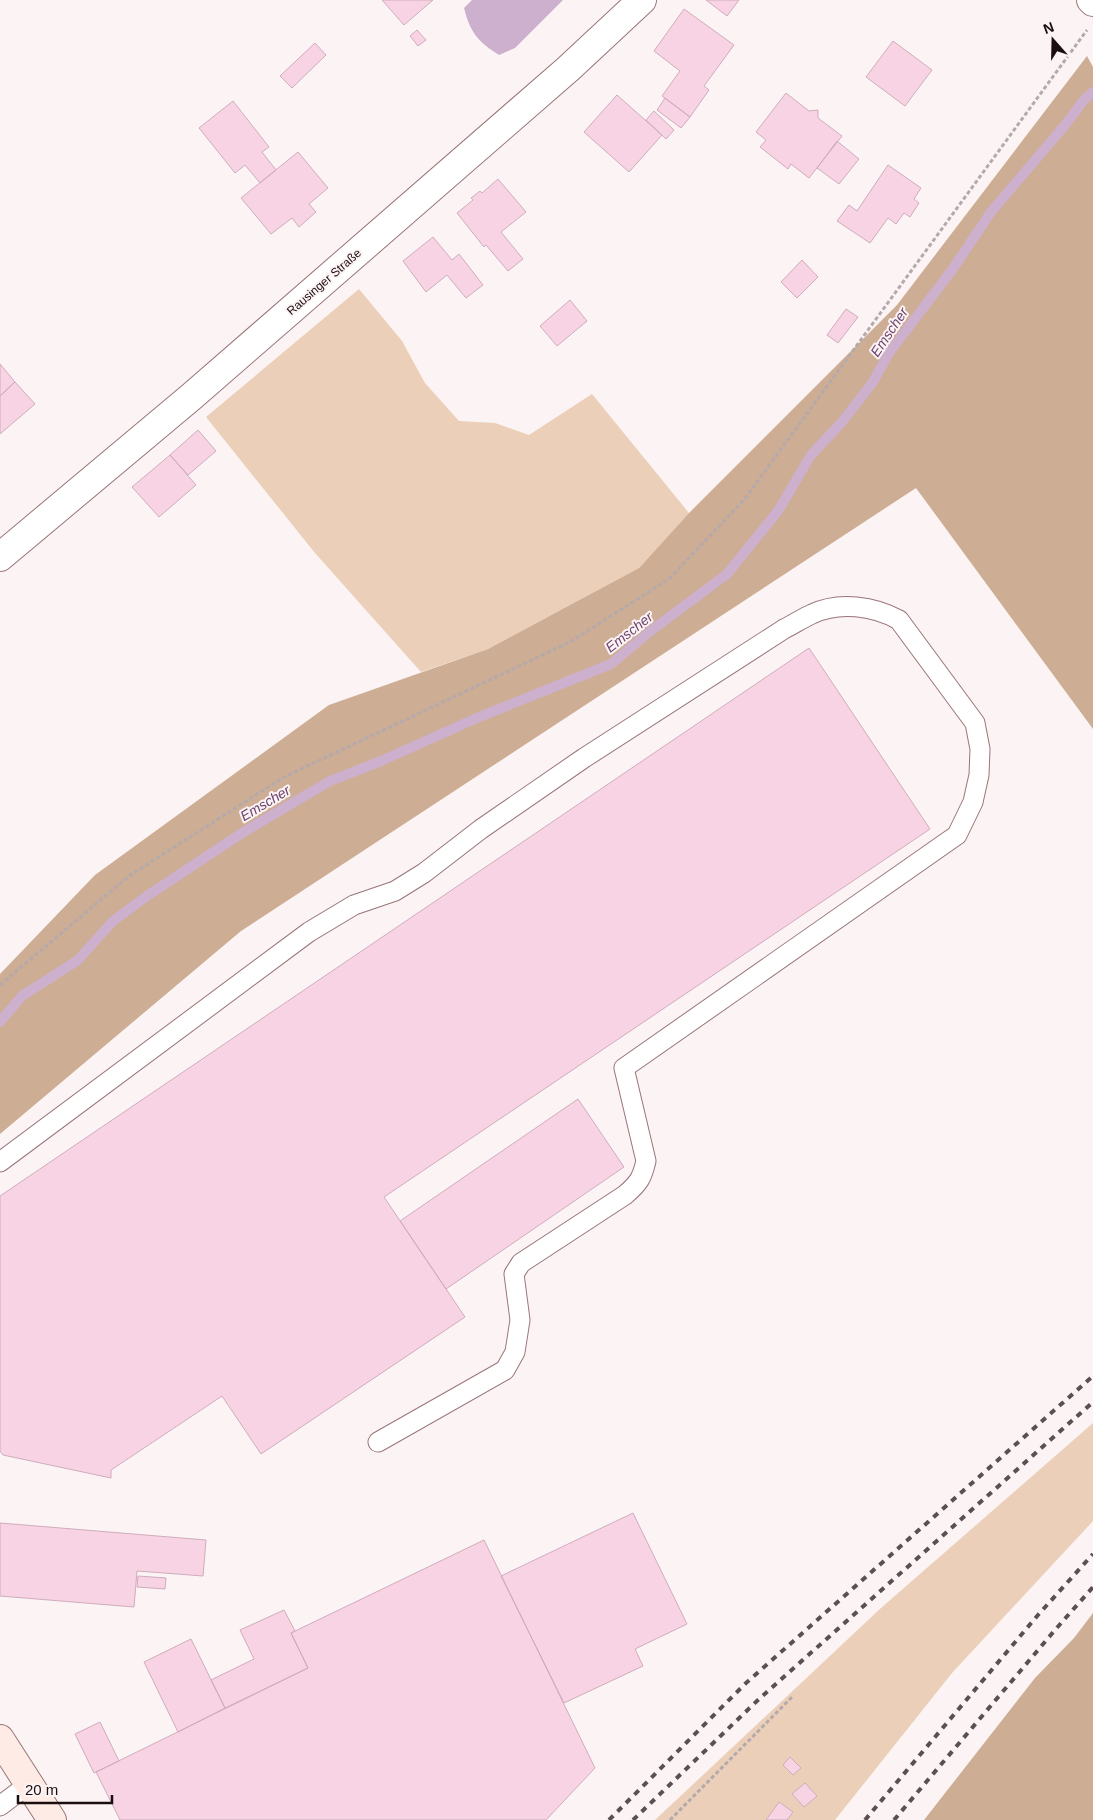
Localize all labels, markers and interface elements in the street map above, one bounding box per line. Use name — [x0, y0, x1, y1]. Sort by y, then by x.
north arrow — [1028, 15, 1078, 65]
text: N — [1041, 19, 1056, 37]
street label: Rausinger Straße — [284, 246, 364, 318]
water label: Emscher — [867, 304, 912, 359]
water label: Emscher — [602, 608, 657, 655]
water label: Emscher — [237, 781, 294, 824]
scale bar — [18, 1772, 111, 1804]
text: 20 m — [25, 1781, 58, 1798]

